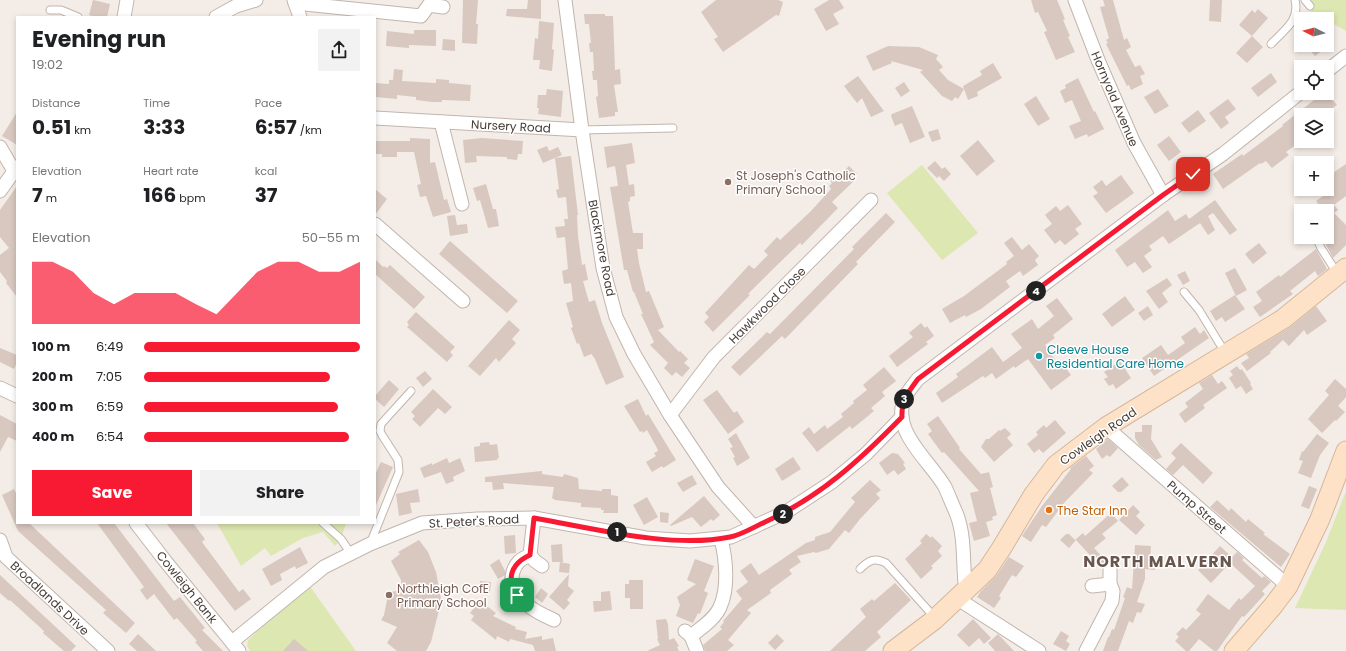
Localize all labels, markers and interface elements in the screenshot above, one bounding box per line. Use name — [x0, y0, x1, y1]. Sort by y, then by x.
north arrow — [1294, 12, 1334, 52]
map controls — [1294, 12, 1334, 244]
text: Evening run — [32, 24, 166, 55]
button: share — [318, 29, 360, 71]
street label: Hornyold Avenue — [1087, 49, 1143, 149]
text: 19:02 — [32, 55, 63, 74]
button: locate — [1294, 60, 1334, 100]
text: Distance — [32, 95, 80, 111]
text: Time — [143, 95, 170, 111]
text: Pace — [255, 95, 282, 111]
button: layers — [1294, 108, 1334, 148]
text: 0.51 — [32, 113, 71, 141]
text: 3:33 — [143, 113, 185, 141]
text: 6:57 — [255, 113, 297, 141]
street label: Nursery Road — [471, 115, 551, 137]
text: km — [71, 122, 91, 138]
text: /km — [297, 122, 322, 138]
button: + — [1294, 156, 1334, 196]
pin — [1176, 157, 1210, 191]
text: Elevation — [32, 163, 82, 179]
text: Heart rate — [143, 163, 199, 179]
text: kcal — [255, 163, 277, 179]
icon: check — [1182, 163, 1204, 185]
place label: St Joseph's Catholic Primary School — [736, 167, 856, 198]
marker: St Joseph's Catholic Primary School — [723, 177, 733, 187]
text: 7 — [32, 181, 43, 209]
text: 166 — [143, 181, 176, 209]
text: 37 — [255, 181, 277, 209]
text: m — [43, 190, 57, 206]
text: bpm — [176, 190, 205, 206]
street label: Blackmore Road — [584, 198, 620, 298]
button: − — [1294, 204, 1334, 244]
text: Elevation — [32, 228, 91, 247]
text: 50–55 m — [302, 228, 360, 247]
street label: Hawkwood Close — [725, 263, 809, 347]
pin: 4 — [1026, 281, 1046, 301]
text: 4 — [1032, 283, 1040, 299]
text: 100 m — [32, 337, 70, 356]
text: 6:49 — [96, 337, 123, 356]
place label: Cleeve House Residential Care Home — [1047, 341, 1184, 372]
marker: Cleeve House Residential Care Home — [1034, 351, 1044, 361]
text: 200 m — [32, 367, 73, 386]
text: 7:05 — [96, 367, 122, 386]
pin: 3 — [894, 389, 914, 409]
text: 3 — [901, 391, 907, 407]
text: 300 m — [32, 397, 73, 416]
text: 6:59 — [96, 397, 123, 416]
street label: Cowleigh Road — [1056, 403, 1140, 469]
text: 400 m — [32, 427, 74, 446]
text: 6:54 — [96, 427, 123, 446]
button: Save — [32, 470, 192, 516]
button: Share — [200, 470, 360, 516]
street label: Pump Street — [1164, 476, 1230, 538]
place label: The Star Inn — [1057, 502, 1127, 519]
pin: 2 — [773, 504, 793, 524]
marker: The Star Inn — [1044, 505, 1054, 515]
text: 2 — [780, 506, 786, 522]
street label: St. Peter's Road — [428, 510, 520, 532]
pin: 1 — [607, 522, 627, 542]
text: 1 — [615, 524, 619, 540]
street label: Cowleigh Bank — [153, 547, 222, 627]
district label: NORTH MALVERN — [1083, 550, 1233, 573]
street label: Broadlands Drive — [7, 557, 93, 639]
pin — [500, 578, 534, 612]
place label: Northleigh CofE Primary School — [397, 580, 489, 611]
icon: arrive — [506, 584, 528, 606]
marker: Northleigh CofE Primary School — [384, 590, 394, 600]

